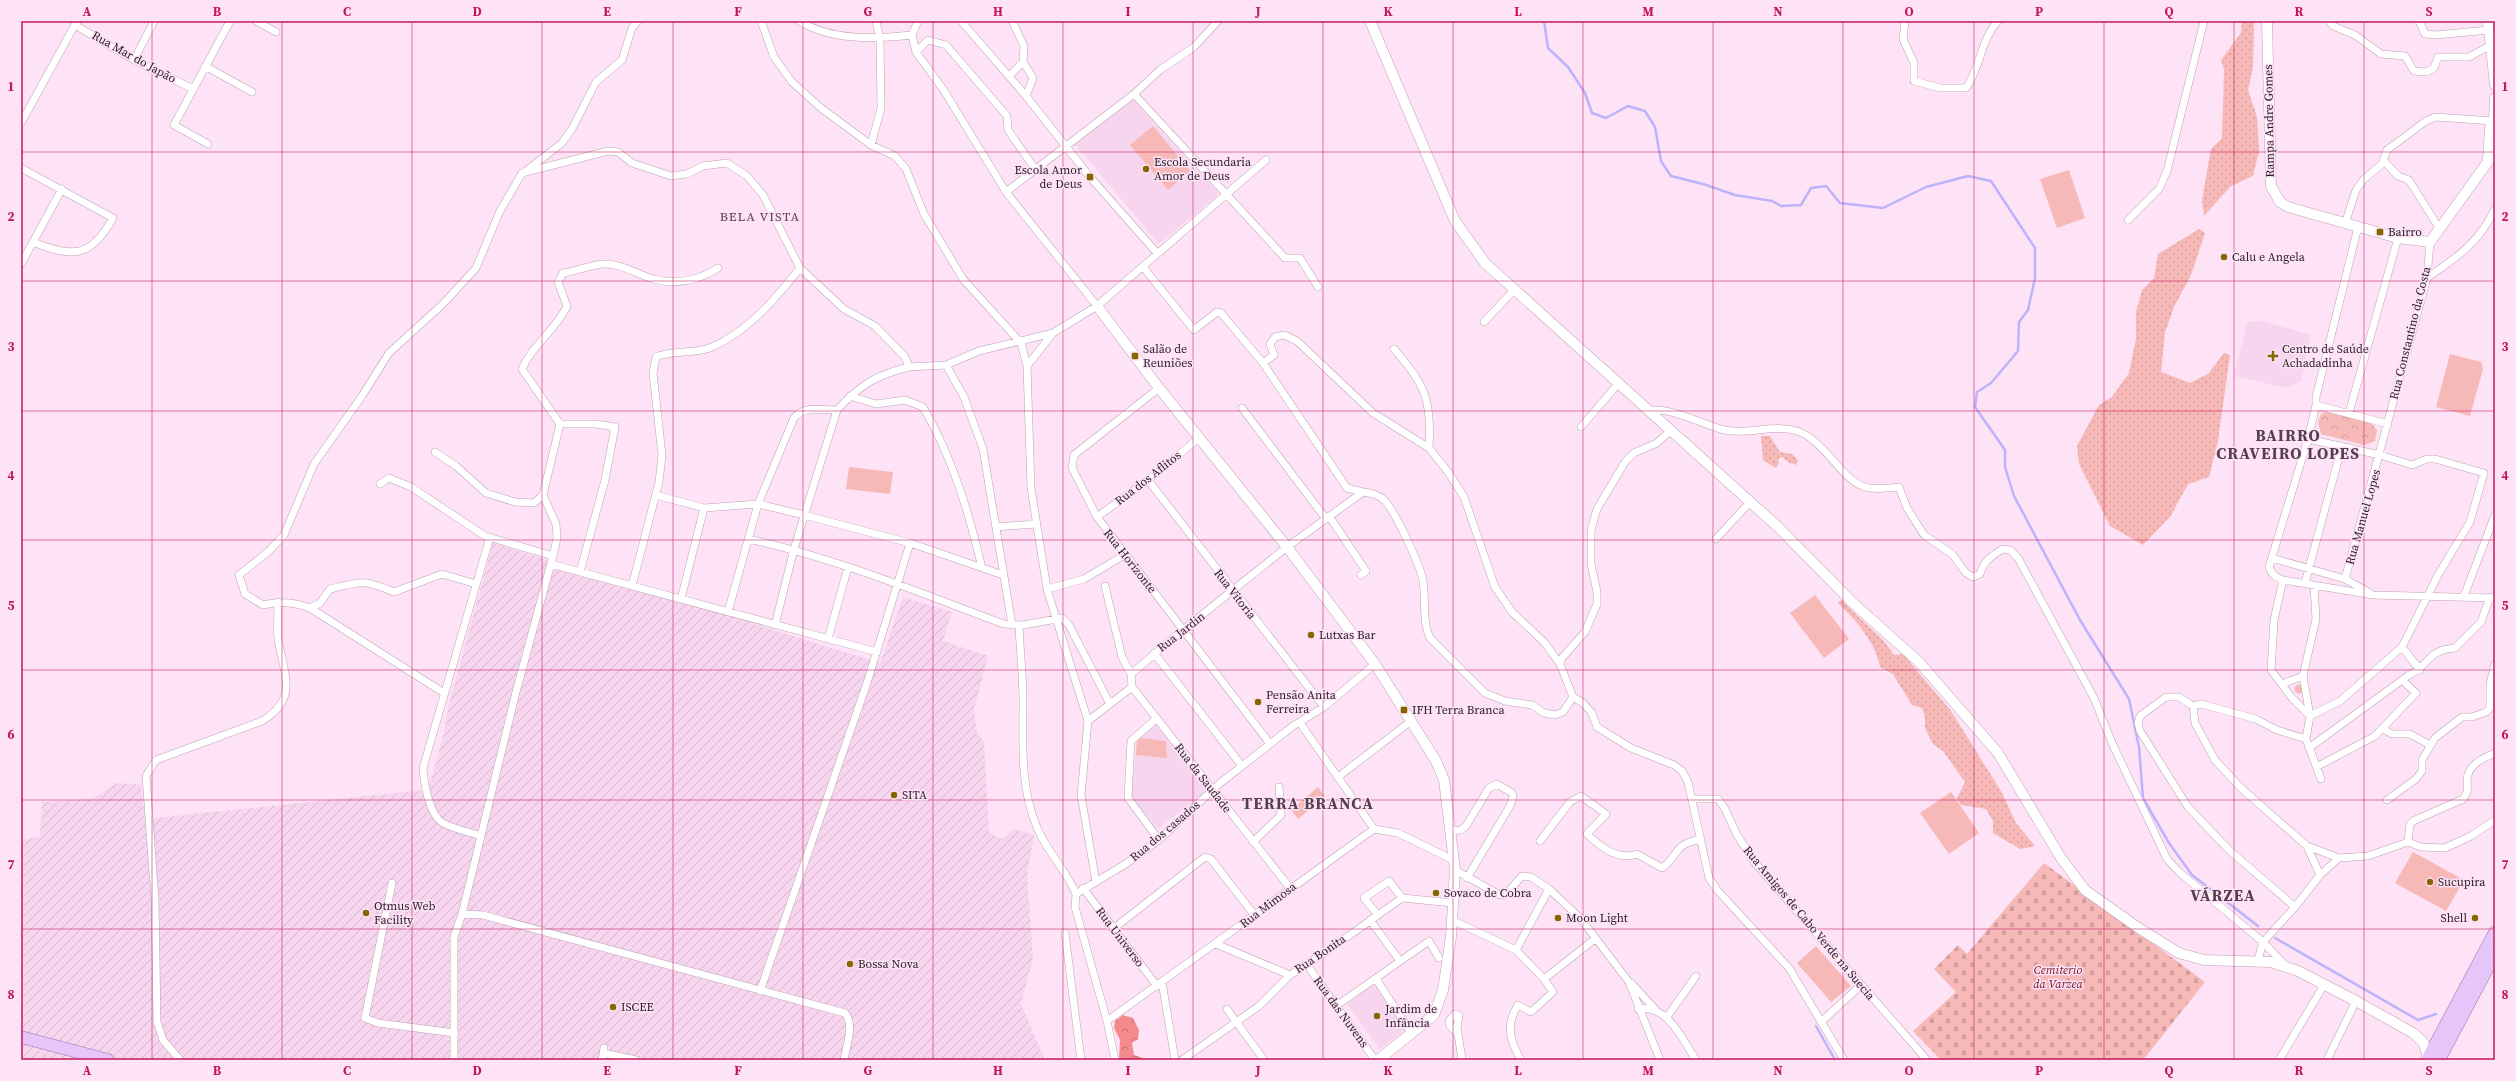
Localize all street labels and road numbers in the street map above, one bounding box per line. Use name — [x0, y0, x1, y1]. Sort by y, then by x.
street label: Rua Mar do Japão — [89, 27, 179, 87]
street label: Rampa Andre Gomes — [2260, 64, 2278, 178]
street label: Rua Constantino da Costa — [2386, 264, 2434, 401]
street label: Rua dos Aflitos — [1112, 447, 1184, 509]
street label: Rua Manuel Lopes — [2342, 467, 2384, 567]
street label: Rua Horizonte — [1100, 526, 1160, 596]
street label: Rua Vitoria — [1210, 566, 1260, 623]
street label: Rua Jardin — [1154, 608, 1208, 656]
street label: Rua da Saudade — [1171, 740, 1235, 816]
street label: Rua dos casados — [1127, 797, 1203, 865]
street label: Rua Amigos de Cabo Verde na Suecia — [1740, 842, 1879, 1004]
street label: Rua Mimosa — [1237, 878, 1300, 931]
street label: Rua Universo — [1092, 904, 1148, 971]
street label: Rua Bonita — [1291, 930, 1349, 977]
street label: Rua das Nuvens — [1310, 973, 1372, 1051]

